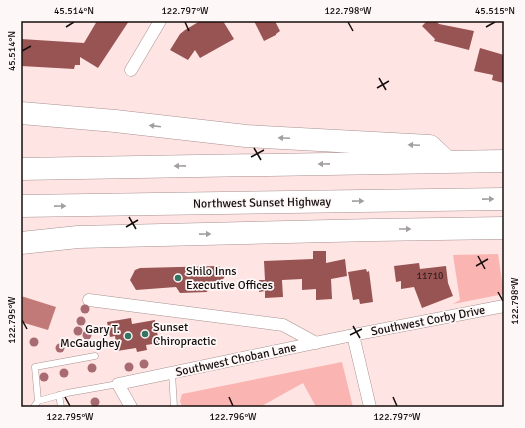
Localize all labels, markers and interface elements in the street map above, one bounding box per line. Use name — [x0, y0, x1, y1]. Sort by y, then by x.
text: 45.514°N — [54, 5, 94, 17]
text: 122.797°W — [161, 5, 209, 17]
text: 122.798°W — [324, 5, 372, 17]
text: 45.515°N — [475, 5, 515, 17]
text: 45.514°N — [6, 31, 18, 71]
one-way arrow — [149, 122, 161, 129]
one-way arrow — [278, 135, 290, 142]
one-way arrow — [408, 141, 420, 148]
one-way arrow — [318, 160, 330, 167]
one-way arrow — [173, 163, 186, 169]
street label: Northwest Sunset Highway — [193, 194, 332, 212]
one-way arrow — [482, 196, 495, 202]
one-way arrow — [352, 198, 365, 204]
one-way arrow — [54, 203, 67, 209]
one-way arrow — [399, 226, 412, 232]
one-way arrow — [199, 231, 212, 237]
place label: Shilo Inns Executive Offices — [186, 264, 273, 293]
house number: 11710 — [416, 270, 444, 282]
marker: Shilo Inns Executive Offices — [173, 273, 183, 283]
text: 122.798°W — [509, 277, 521, 325]
text: 122.795°W — [6, 296, 18, 344]
street label: Southwest Corby Drive — [370, 303, 486, 339]
place label: Sunset Chiropractic — [153, 320, 216, 349]
place label: Gary T. McGaughey — [60, 322, 120, 351]
marker: Sunset Chiropractic — [140, 329, 150, 339]
marker: Gary T. McGaughey — [123, 331, 133, 341]
street label: Southwest Choban Lane — [174, 340, 298, 380]
text: 122.795°W — [46, 411, 94, 423]
text: 122.796°W — [209, 411, 257, 423]
text: 122.797°W — [373, 411, 421, 423]

